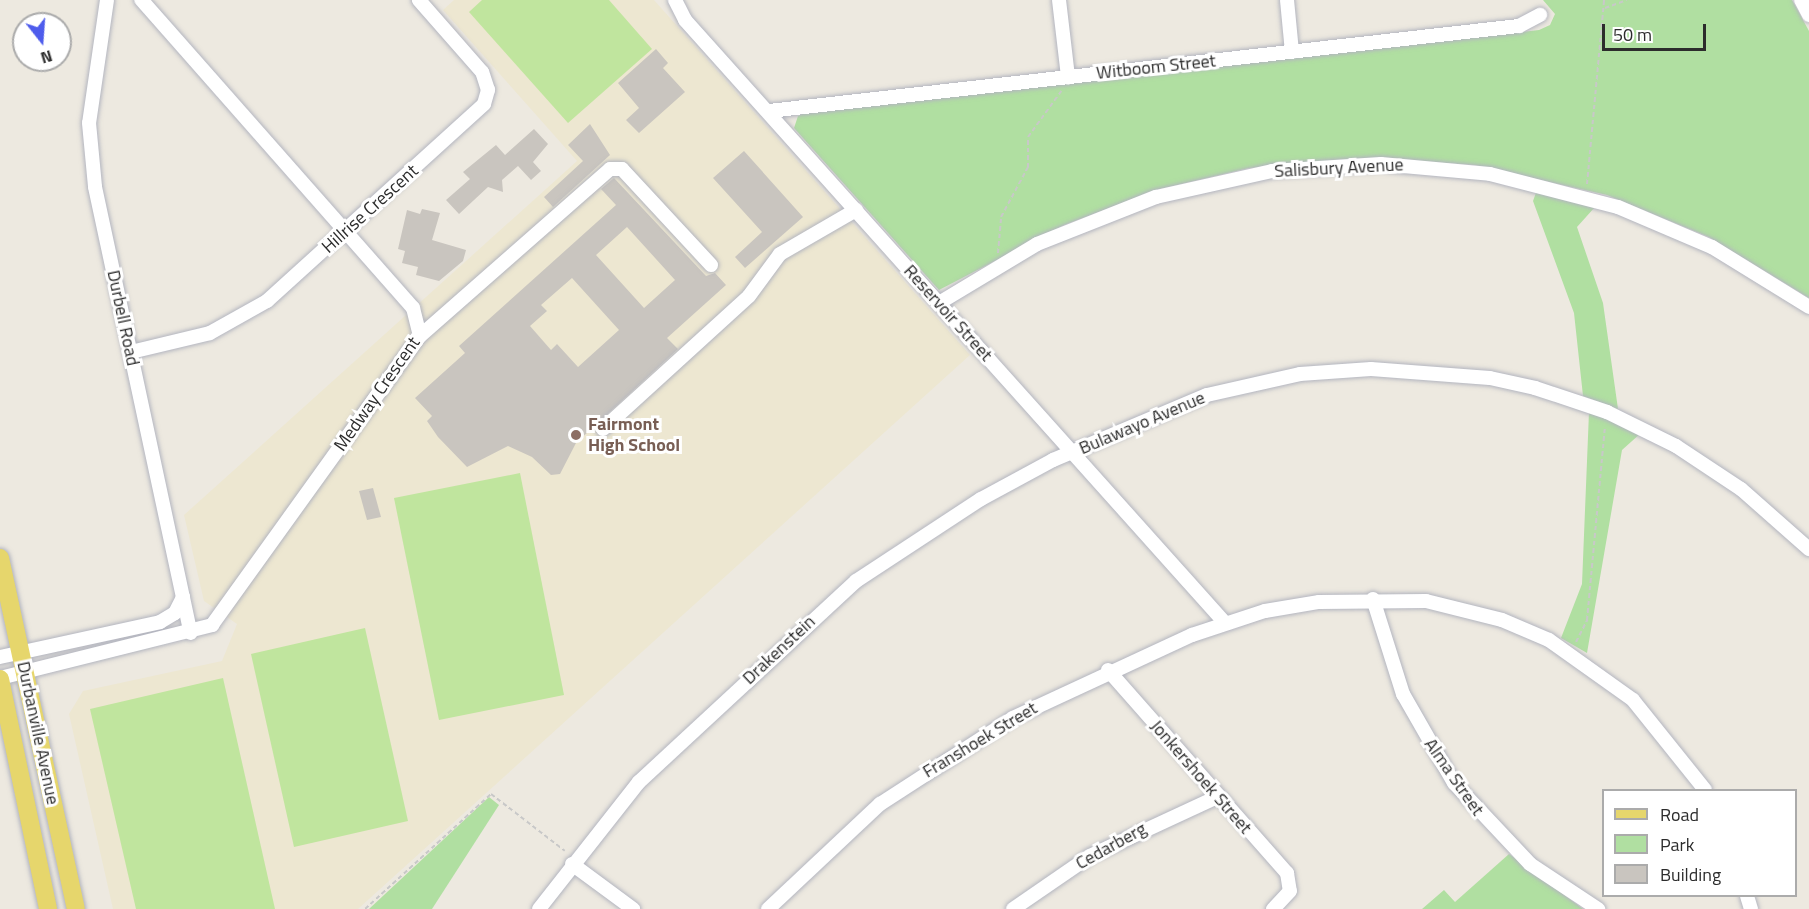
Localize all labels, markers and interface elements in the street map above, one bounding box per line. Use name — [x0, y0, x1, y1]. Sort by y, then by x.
north arrow — [12, 12, 72, 72]
scale bar — [1605, 12, 1708, 50]
text: 50 m — [1613, 21, 1652, 48]
text: N — [38, 44, 55, 70]
street label: Witboom Street — [1095, 50, 1217, 84]
street label: Salisbury Avenue — [1274, 154, 1404, 182]
street label: Hillrise Crescent — [317, 160, 423, 258]
street label: Reservoir Street — [899, 260, 997, 366]
street label: Durbell Road — [102, 268, 144, 368]
street label: Medway Crescent — [329, 333, 425, 455]
street label: Bulawayo Avenue — [1076, 387, 1208, 459]
place label: Fairmont High School — [588, 414, 680, 456]
marker: Fairmont High School — [569, 428, 583, 442]
street label: Drakenstein — [738, 611, 820, 689]
street label: Durbanville Avenue — [12, 659, 64, 807]
street label: Franshoek Street — [919, 697, 1041, 783]
street label: Jonkershoek Street — [1146, 716, 1256, 838]
street label: Alma Street — [1420, 734, 1488, 820]
legend — [1602, 789, 1797, 897]
text: Road — [1660, 801, 1699, 828]
street label: Cedarberg — [1072, 818, 1150, 874]
text: Park — [1660, 831, 1694, 858]
text: Building — [1660, 861, 1721, 888]

